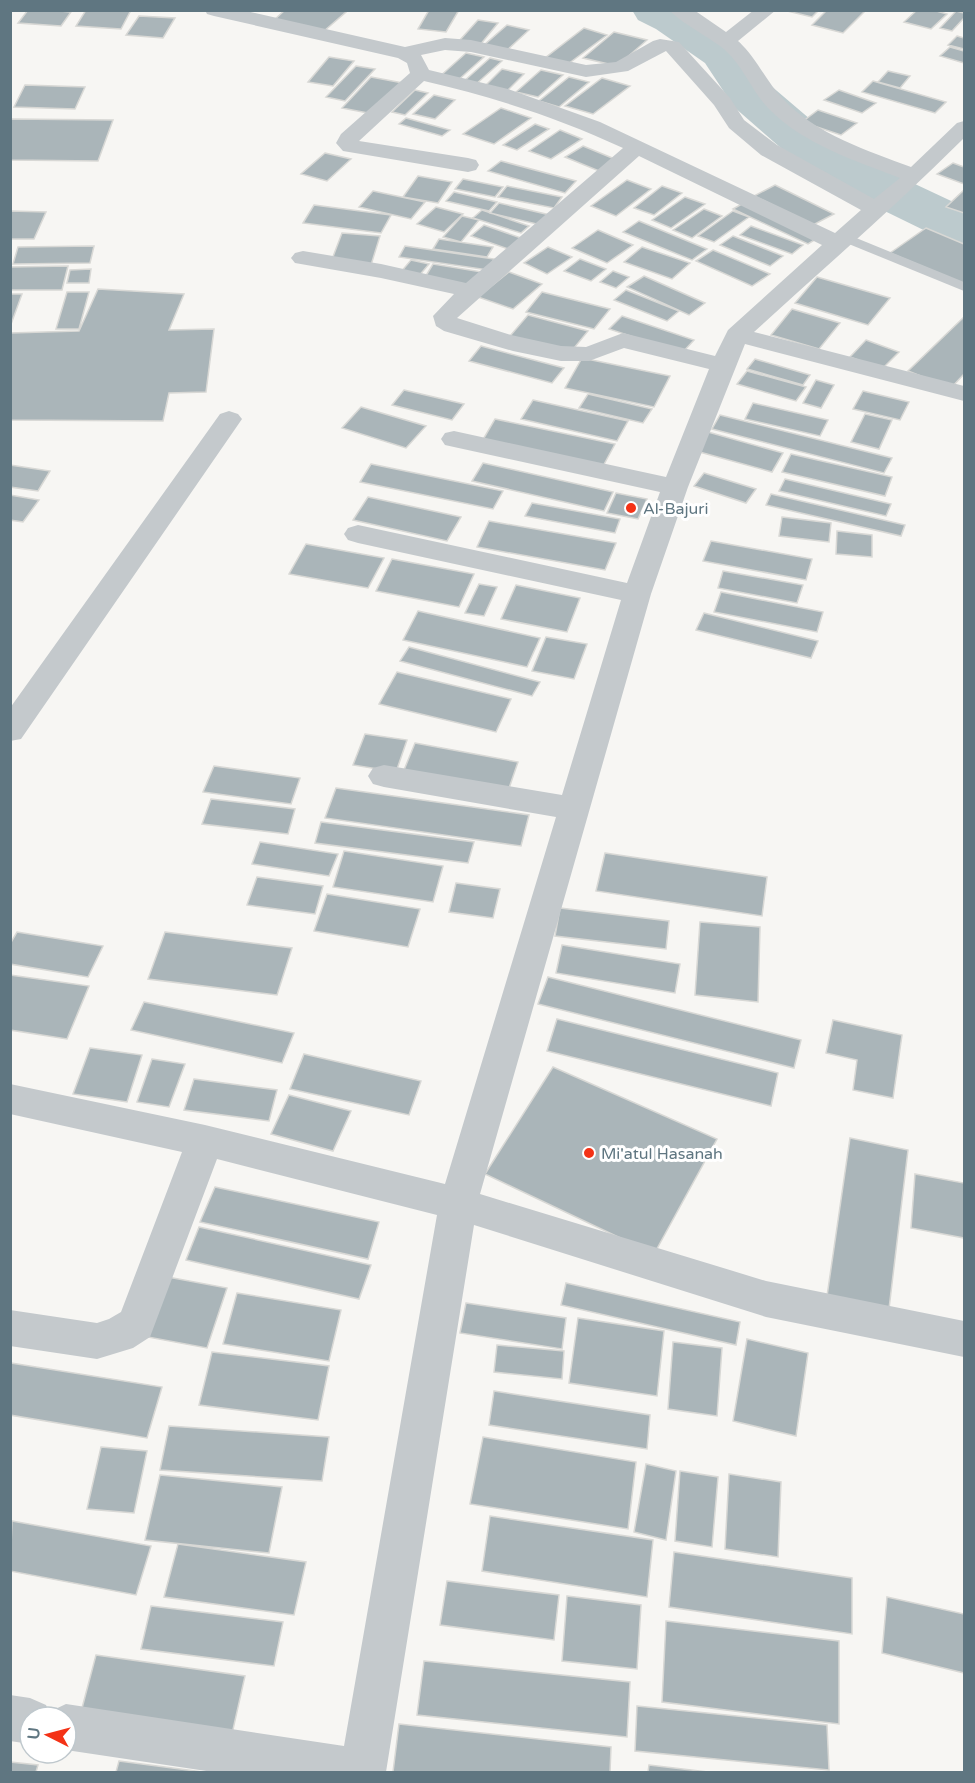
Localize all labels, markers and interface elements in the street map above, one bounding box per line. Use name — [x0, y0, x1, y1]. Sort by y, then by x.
place label: Al-Bajuri — [643, 499, 708, 519]
marker: Al-Bajuri — [624, 501, 638, 515]
place label: Mi'atul Hasanah — [601, 1144, 723, 1164]
marker: Mi'atul Hasanah — [582, 1146, 596, 1160]
north arrow — [18, 1705, 78, 1765]
text: U — [23, 1726, 45, 1741]

